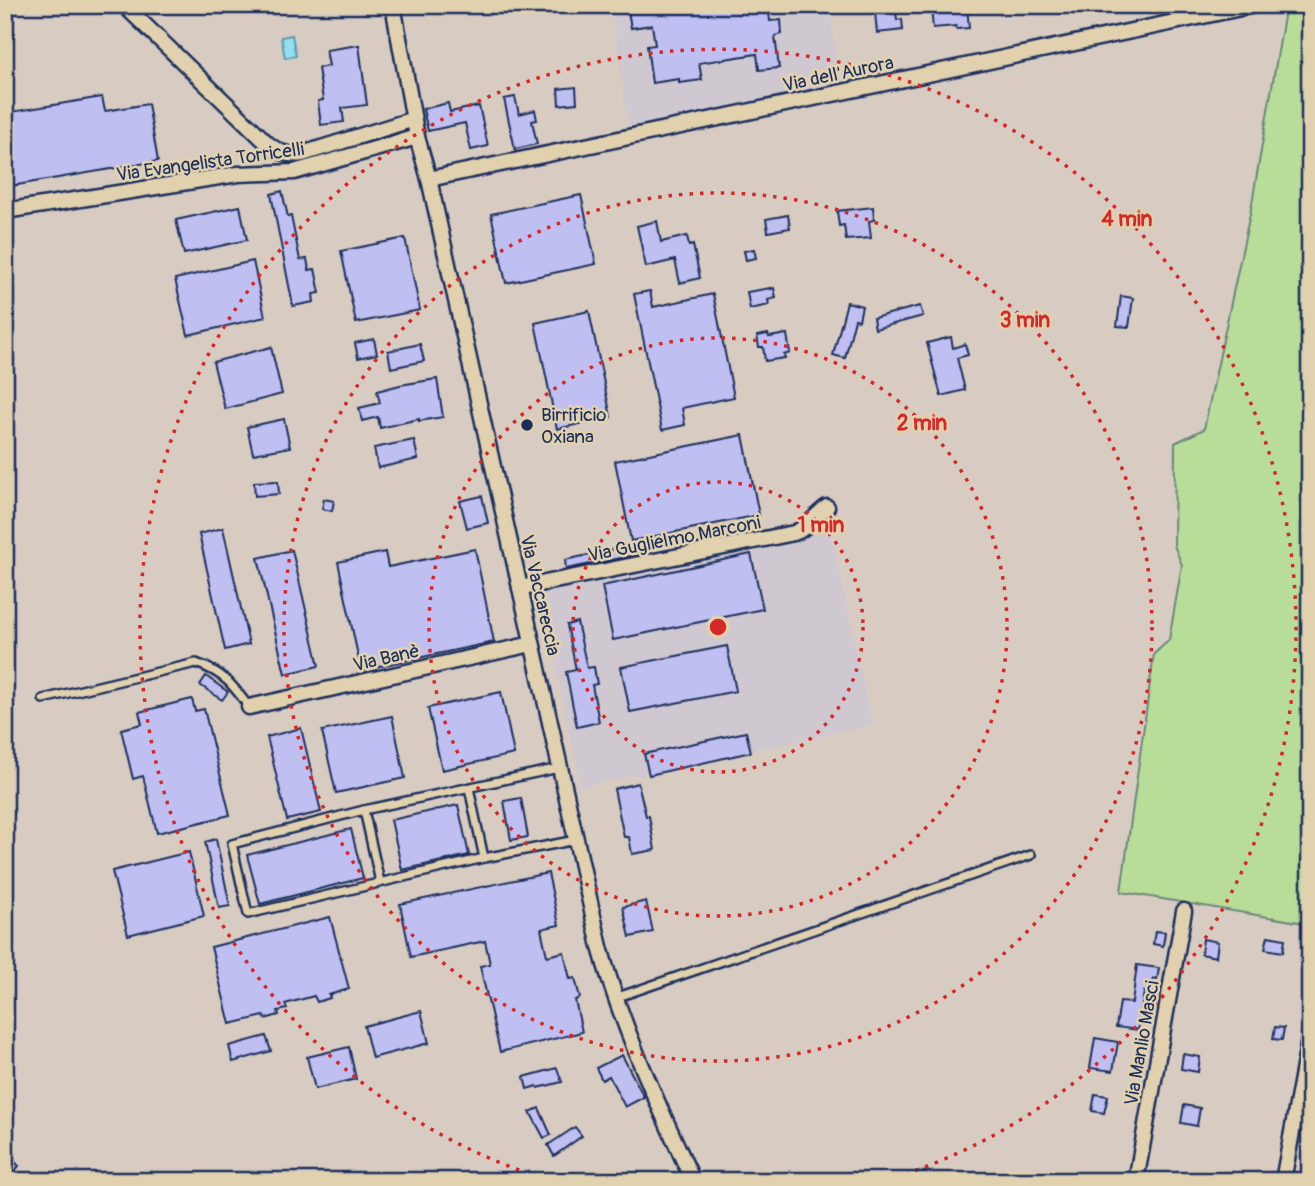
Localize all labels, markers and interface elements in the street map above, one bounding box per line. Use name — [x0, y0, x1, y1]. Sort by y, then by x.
street label: Via dell'Aurora — [781, 50, 896, 97]
street label: Via Evangelista Torricelli — [115, 137, 306, 187]
text: 4 min — [1102, 206, 1153, 233]
text: 3 min — [1000, 307, 1050, 334]
place label: Birrificio Oxiana — [541, 403, 606, 449]
text: 2 min — [897, 410, 947, 437]
marker: Birrificio Oxiana — [519, 417, 535, 433]
street label: Via Guglielmo Marconi — [586, 510, 763, 568]
text: 1 min — [798, 512, 845, 539]
street label: Via Vaccareccia — [514, 532, 566, 658]
centre of rings — [706, 615, 730, 639]
street label: Via Banè — [351, 639, 422, 677]
street label: Via Manlio Masci — [1119, 979, 1165, 1108]

